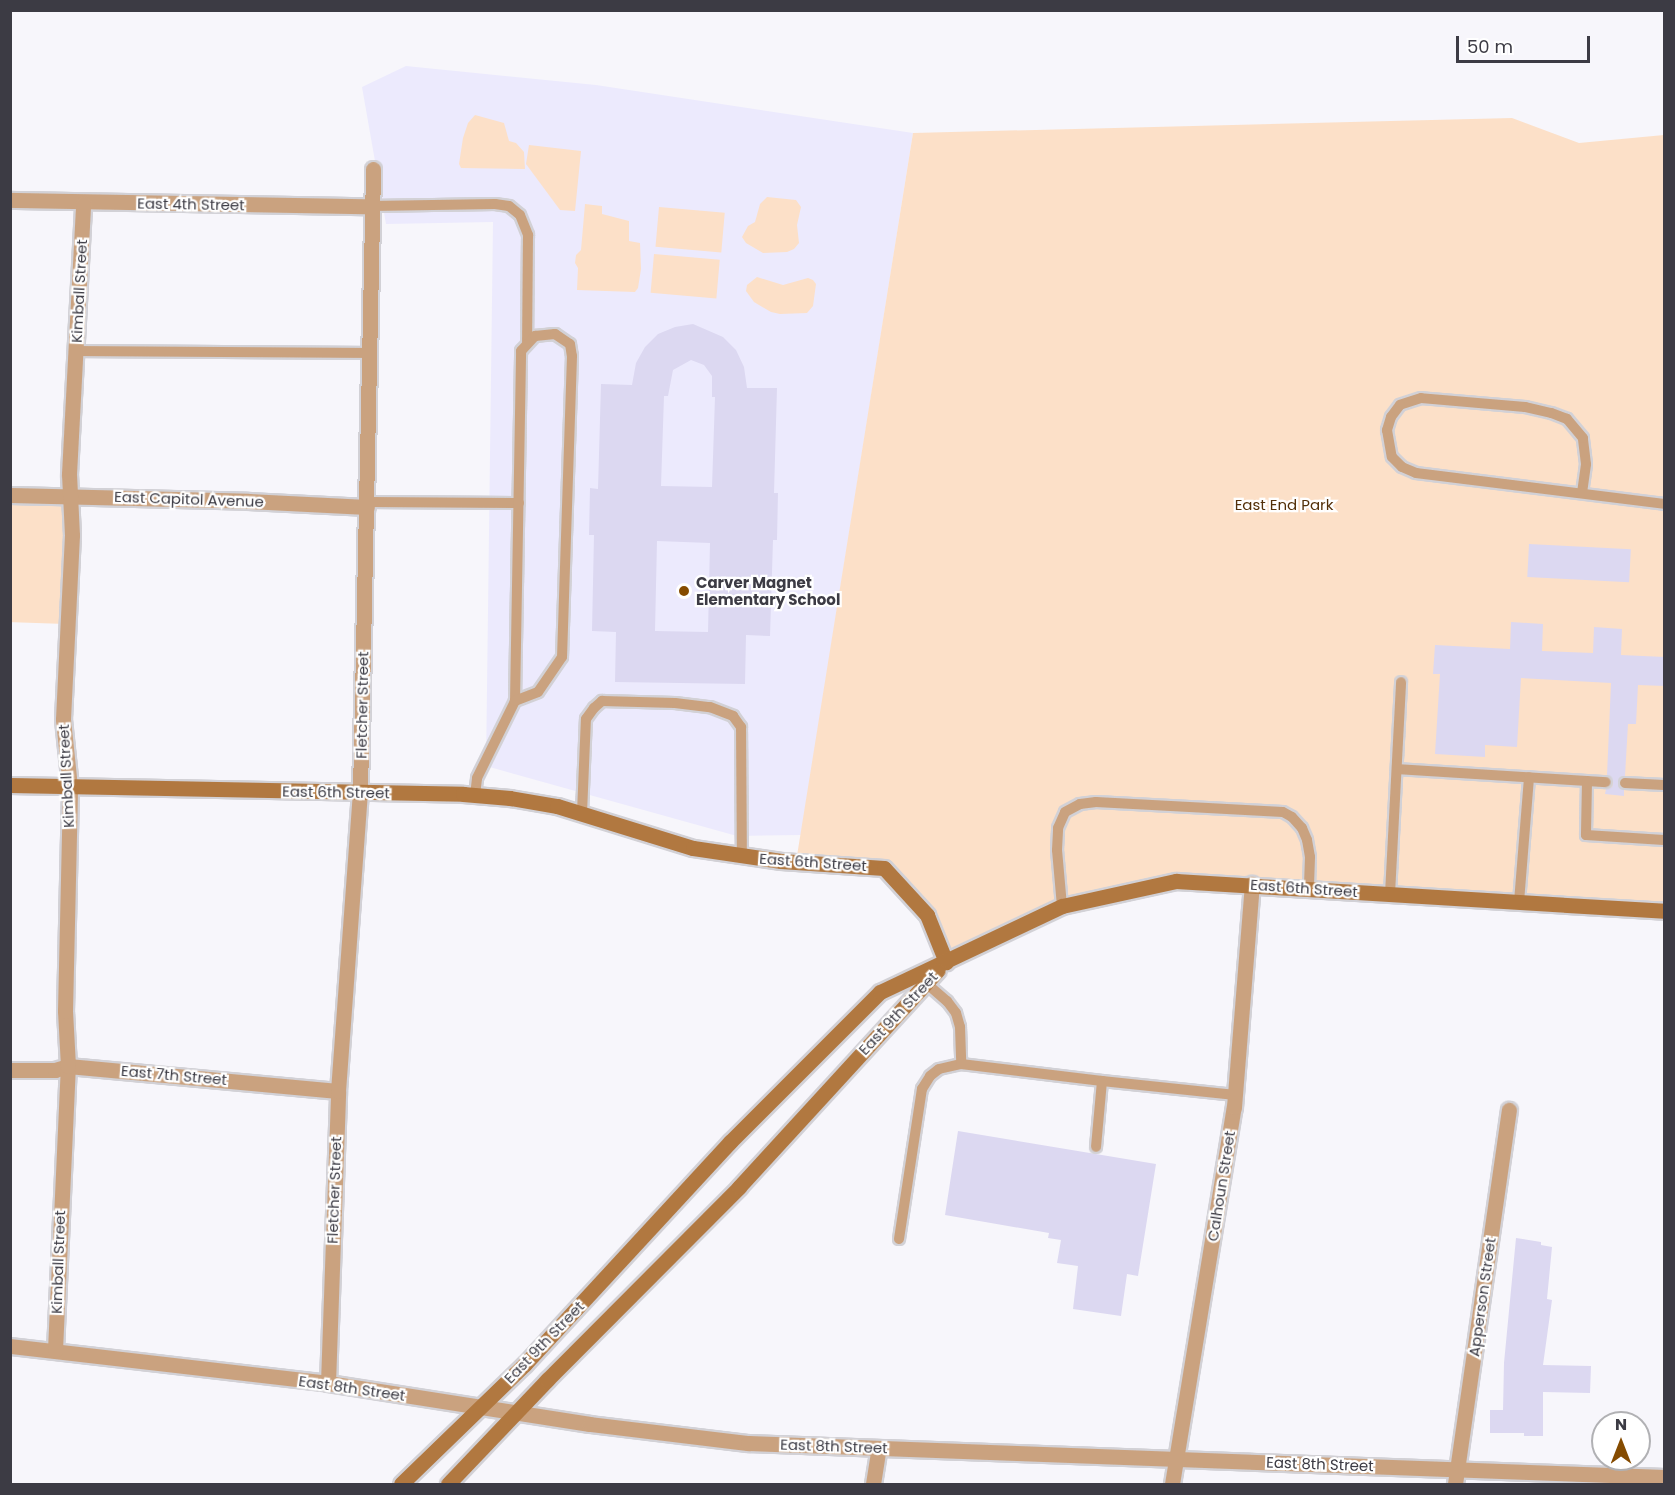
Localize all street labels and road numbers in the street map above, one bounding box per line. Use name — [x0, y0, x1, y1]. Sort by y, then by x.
street label: East 4th Street — [137, 194, 245, 214]
street label: Kimball Street — [67, 239, 91, 343]
street label: East Capitol Avenue — [114, 487, 264, 511]
street label: Fletcher Street — [352, 651, 372, 759]
street label: Kimball Street — [54, 724, 78, 828]
street label: East 6th Street — [282, 782, 390, 802]
street label: East 6th Street — [759, 849, 867, 875]
street label: East 6th Street — [1250, 875, 1358, 901]
street label: East 9th Street — [855, 968, 941, 1058]
street label: East 7th Street — [120, 1061, 228, 1089]
street label: Calhoun Street — [1203, 1129, 1239, 1243]
street label: Fletcher Street — [323, 1136, 345, 1244]
street label: Kimball Street — [47, 1210, 69, 1314]
street label: Apperson Street — [1465, 1236, 1499, 1358]
street label: East 9th Street — [500, 1297, 588, 1387]
street label: East 8th Street — [297, 1372, 407, 1404]
street label: East 8th Street — [780, 1435, 888, 1457]
street label: East 8th Street — [1266, 1453, 1374, 1475]

